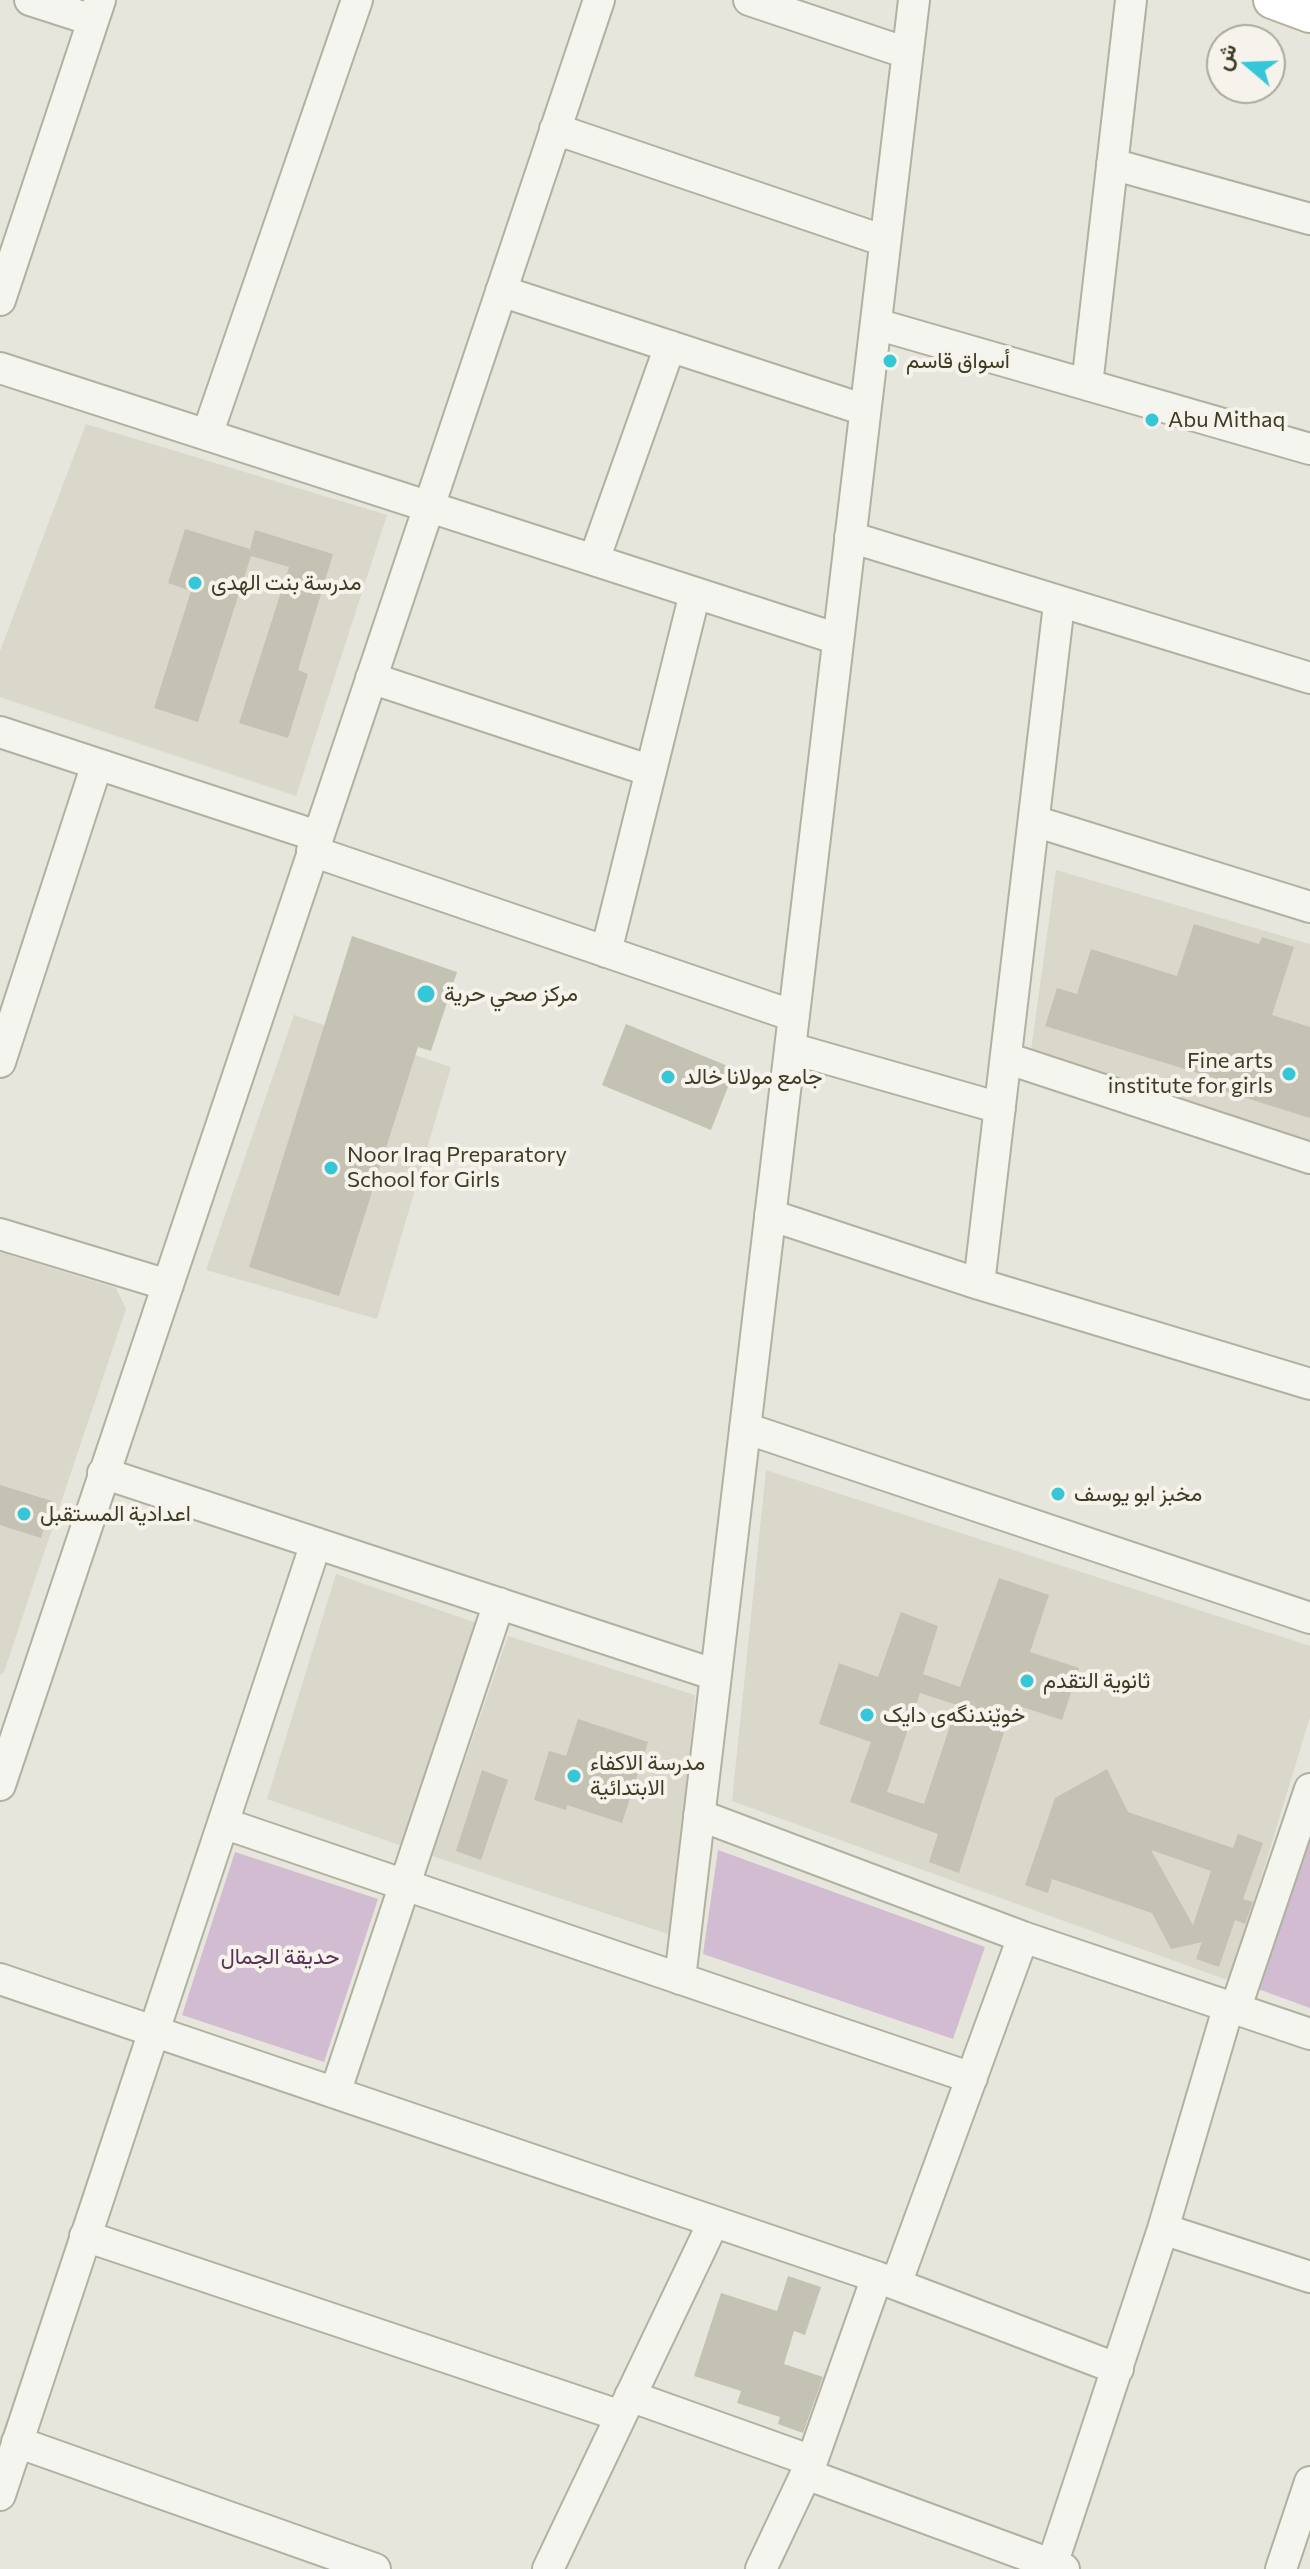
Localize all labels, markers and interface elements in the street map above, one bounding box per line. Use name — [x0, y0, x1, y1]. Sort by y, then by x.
north arrow — [1206, 24, 1286, 104]
text: ش — [1208, 40, 1242, 74]
place label: أسواق قاسم — [906, 348, 1010, 374]
marker: أسواق قاسم — [881, 352, 899, 370]
place label: Abu Mithaq — [1168, 407, 1285, 433]
marker: Abu Mithaq — [1143, 411, 1161, 429]
place label: مدرسة بنت الهدی — [211, 570, 361, 596]
marker: مدرسة بنت الهدی — [186, 574, 204, 592]
place label: مركز صحي حرية — [444, 981, 578, 1007]
marker: مركز صحي حرية — [415, 983, 437, 1005]
place label: Fine arts institute for girls — [1108, 1048, 1273, 1100]
place label: جامع مولانا خالد — [684, 1064, 822, 1090]
marker: Fine arts institute for girls — [1280, 1065, 1298, 1083]
marker: جامع مولانا خالد — [659, 1068, 677, 1086]
place label: Noor Iraq Preparatory School for Girls — [347, 1142, 567, 1194]
marker: Noor Iraq Preparatory School for Girls — [322, 1159, 340, 1177]
place label: مخبز ابو يوسف — [1074, 1481, 1202, 1507]
marker: مخبز ابو يوسف — [1049, 1485, 1067, 1503]
place label: اعدادية المستقبل — [40, 1501, 191, 1527]
marker: اعدادية المستقبل — [15, 1505, 33, 1523]
place label: ثانوية التقدم — [1043, 1668, 1150, 1694]
marker: ثانوية التقدم — [1018, 1672, 1036, 1690]
place label: خوێندنگەی دایک — [883, 1702, 1025, 1728]
marker: خوێندنگەی دایک — [858, 1706, 876, 1724]
place label: مدرسة الاكفاء الابتدائية — [590, 1750, 705, 1802]
marker: مدرسة الاكفاء الابتدائية — [565, 1767, 583, 1785]
park label: حديقة الجمال — [221, 1944, 339, 1970]

